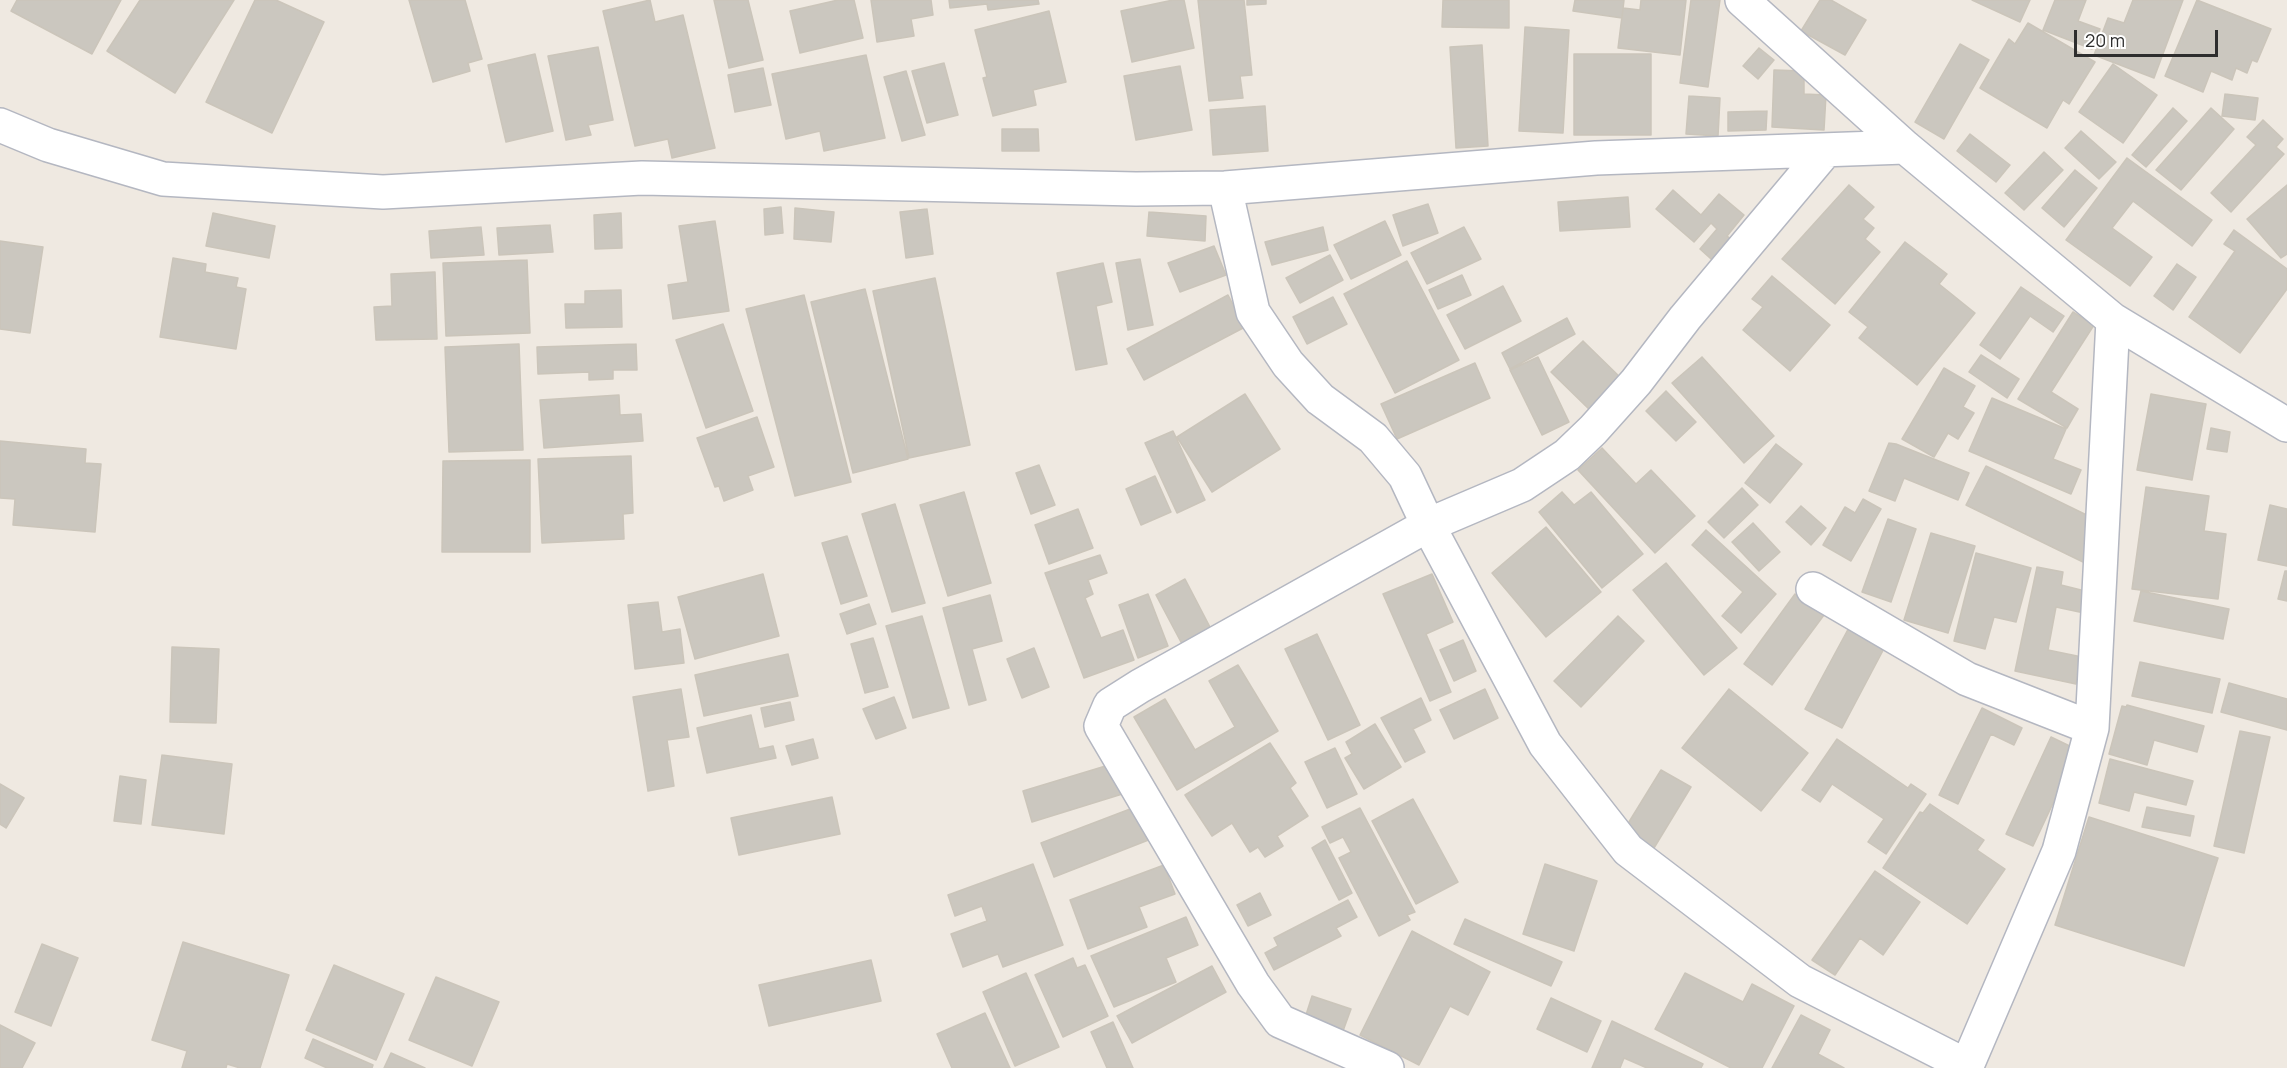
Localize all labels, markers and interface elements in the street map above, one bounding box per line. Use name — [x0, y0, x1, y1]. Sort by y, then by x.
scale bar — [2077, 18, 2221, 56]
text: 20 m — [2085, 28, 2125, 52]

